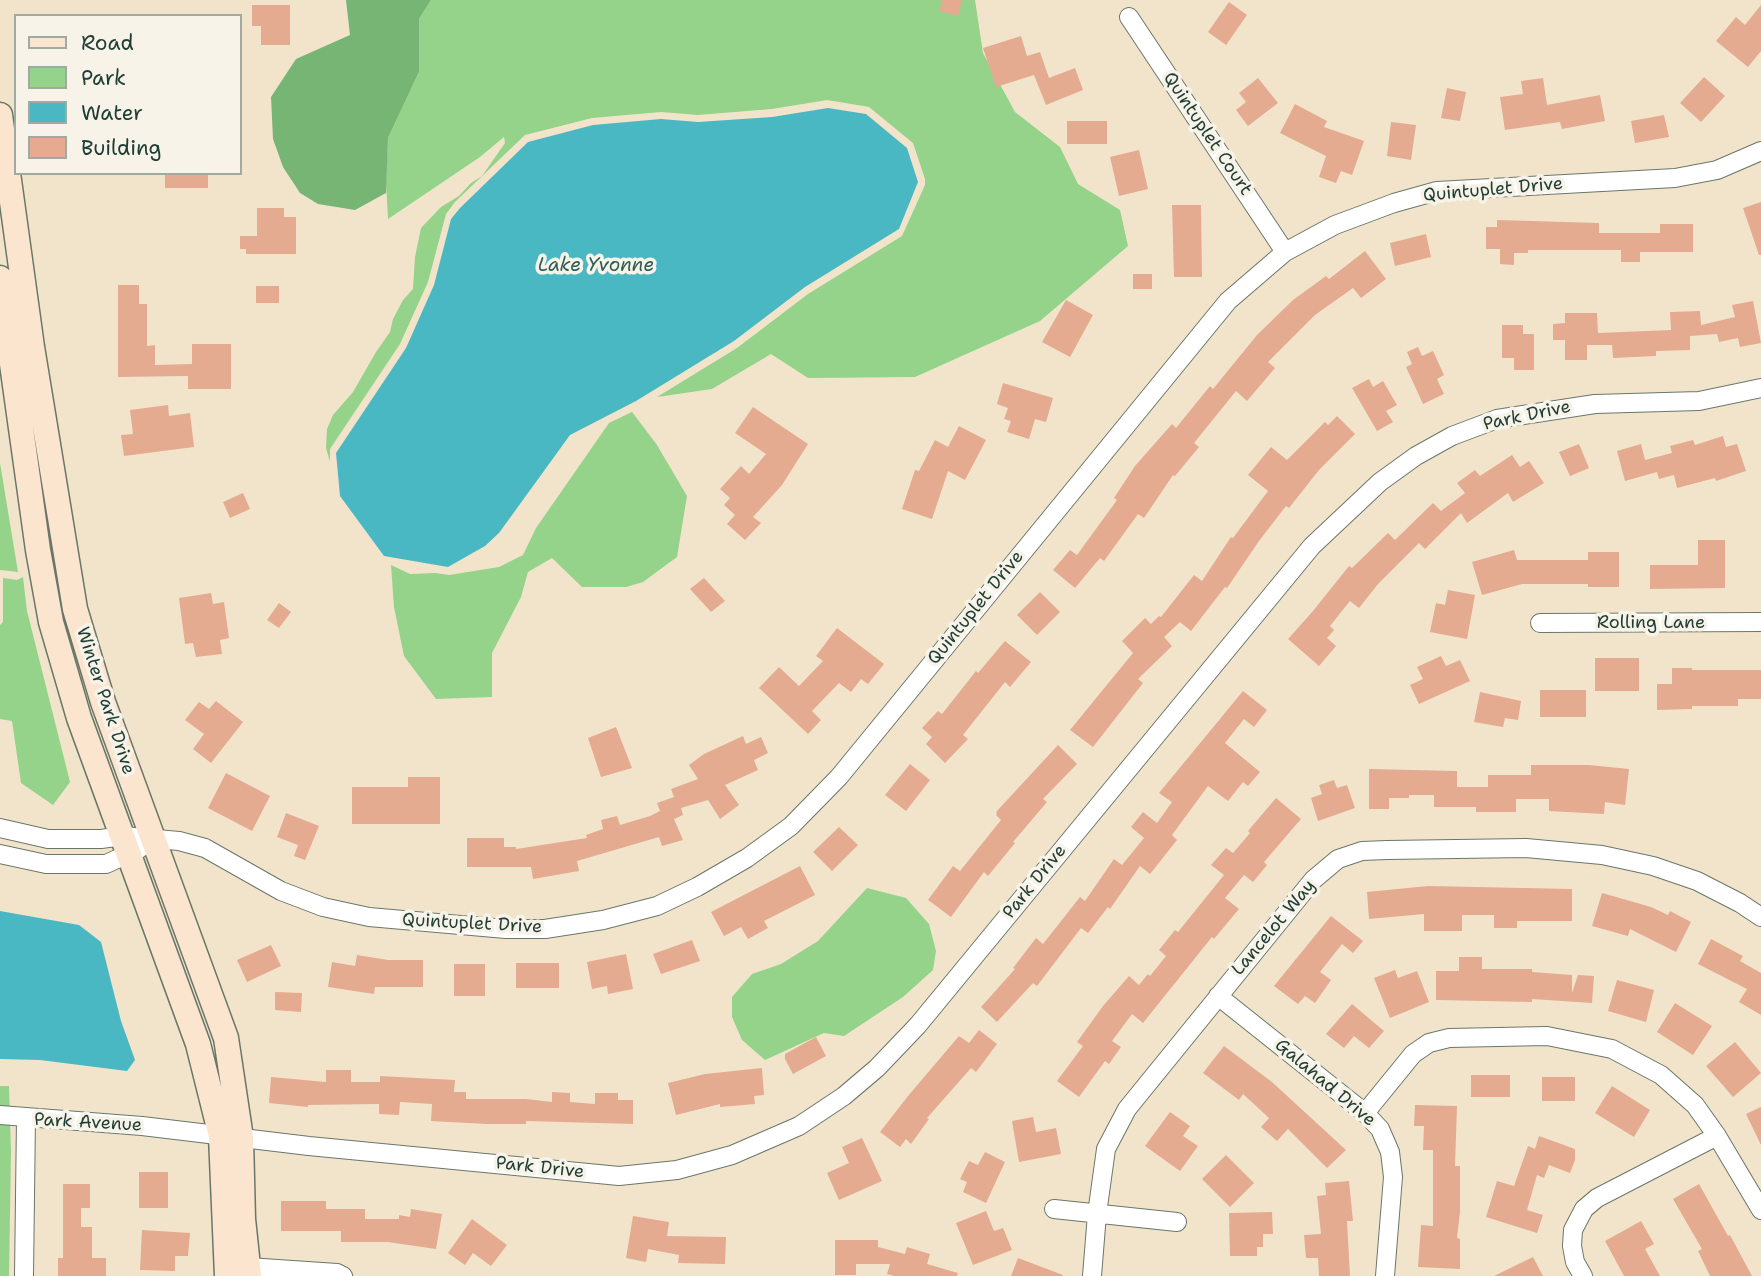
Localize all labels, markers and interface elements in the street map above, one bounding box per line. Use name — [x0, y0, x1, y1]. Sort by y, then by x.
legend — [14, 14, 242, 175]
text: Road — [81, 29, 134, 57]
text: Park — [81, 64, 126, 92]
street label: Quintuplet Court — [1158, 68, 1256, 200]
text: Water — [81, 99, 143, 127]
text: Building — [81, 134, 161, 162]
street label: Quintuplet Drive — [1422, 173, 1564, 207]
water label: Lake Yvonne — [538, 255, 654, 277]
street label: Park Drive — [1481, 396, 1573, 436]
street label: Quintuplet Drive — [923, 547, 1029, 669]
street label: Rolling Lane — [1597, 612, 1705, 634]
street label: Winter Park Drive — [71, 625, 139, 777]
street label: Park Drive — [999, 841, 1071, 923]
street label: Lancelot Way — [1228, 876, 1320, 980]
street label: Quintuplet Drive — [401, 910, 543, 938]
street label: Galahad Drive — [1270, 1035, 1380, 1131]
street label: Park Avenue — [33, 1109, 143, 1137]
street label: Park Drive — [495, 1153, 585, 1183]

